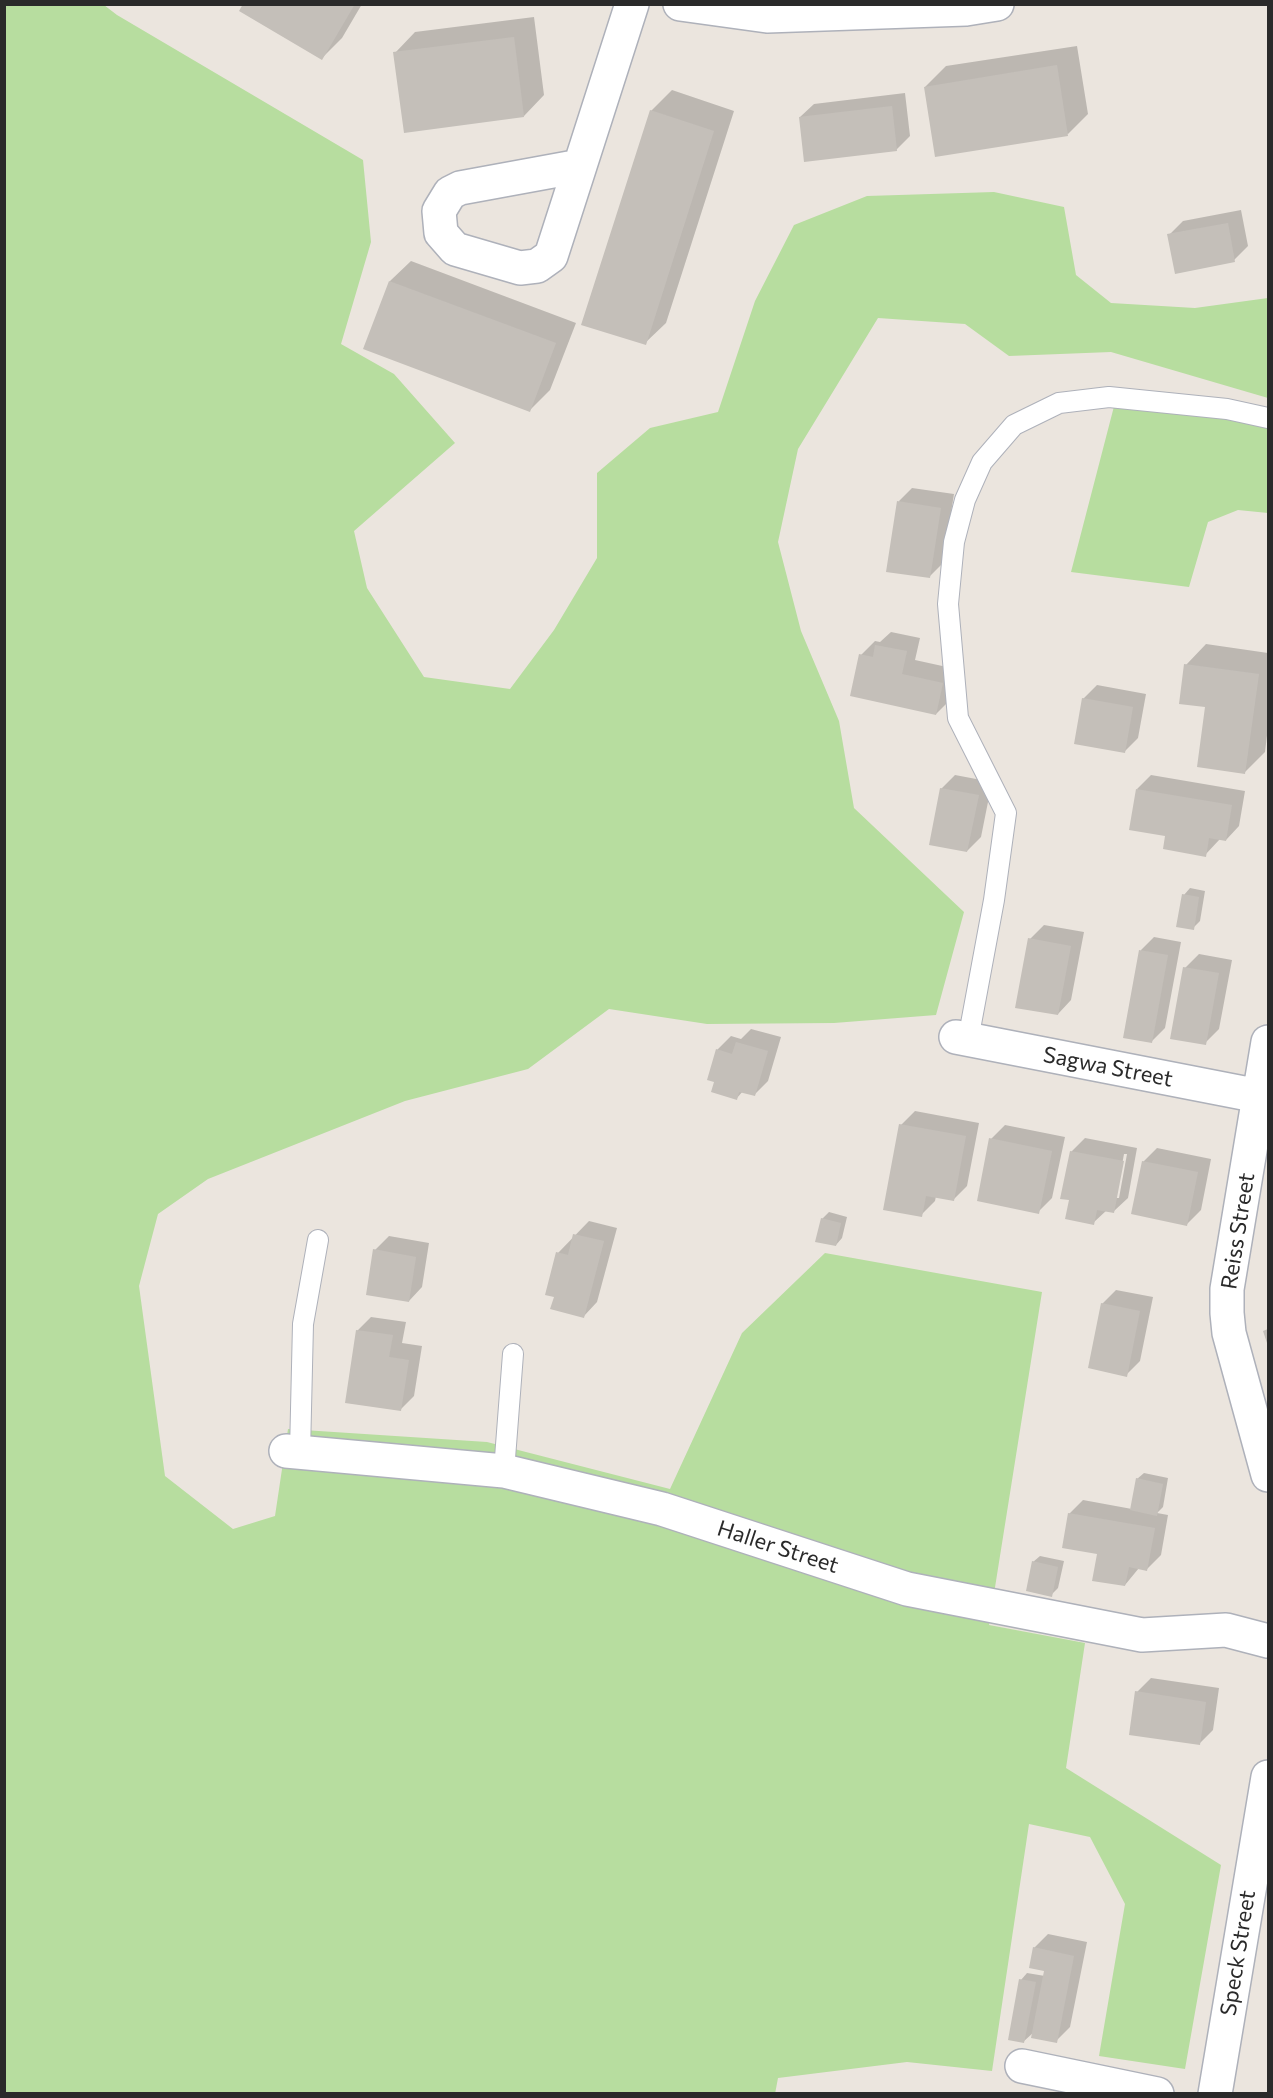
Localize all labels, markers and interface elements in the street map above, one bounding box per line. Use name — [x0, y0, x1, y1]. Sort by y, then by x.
street label: Sagwa Street — [1041, 1041, 1175, 1093]
street label: Reiss Street — [1216, 1171, 1260, 1291]
street label: Haller Street — [714, 1515, 842, 1579]
street label: Speck Street — [1215, 1888, 1261, 2018]

